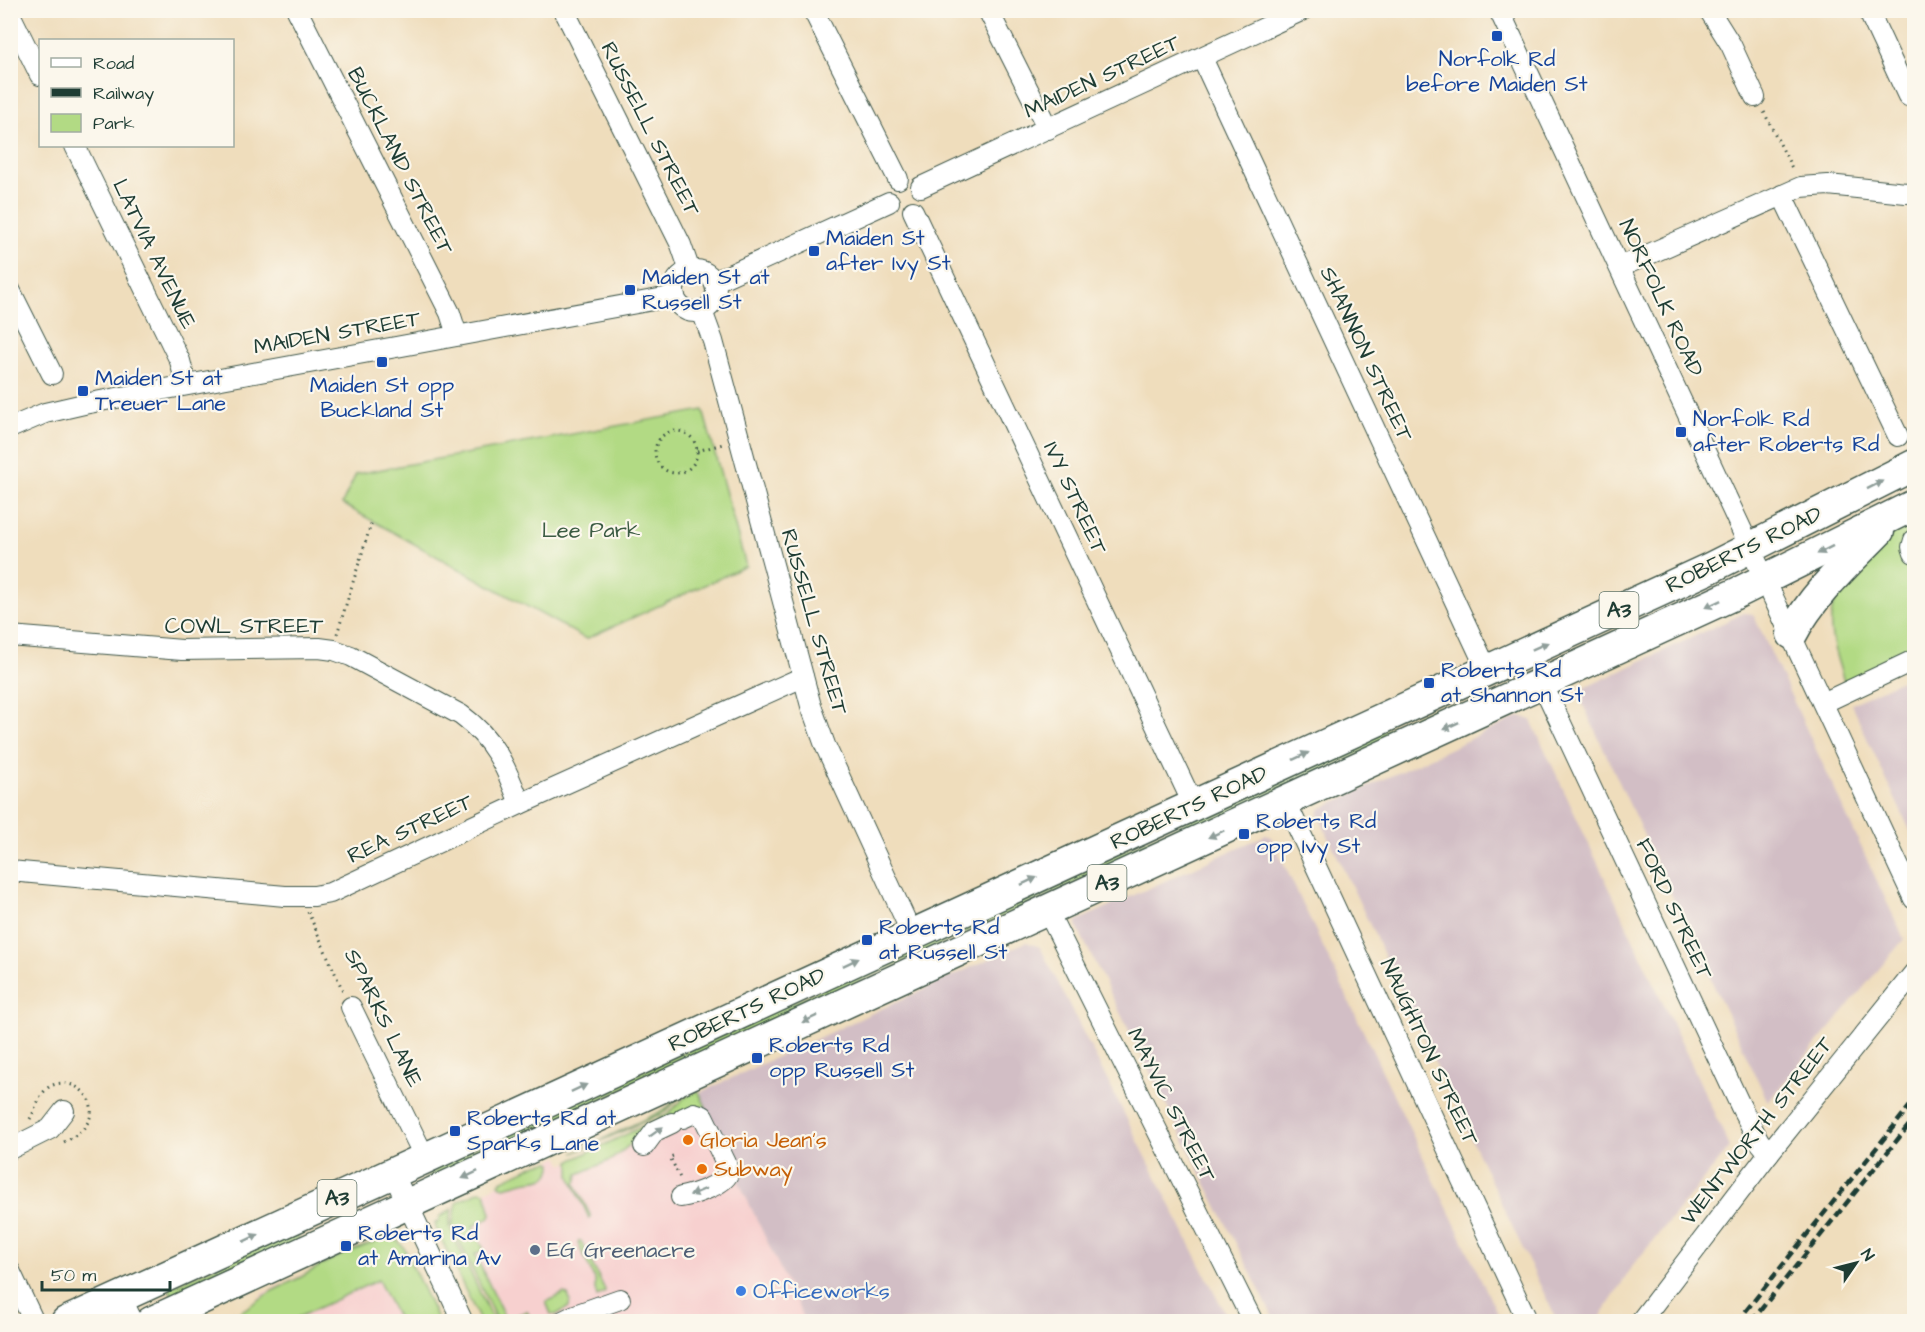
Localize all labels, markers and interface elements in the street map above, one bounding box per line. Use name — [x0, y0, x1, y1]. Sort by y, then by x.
street label: MAIDEN STREET — [1019, 27, 1185, 127]
marker: Norfolk Rd before Maiden St — [1490, 29, 1504, 43]
street label: RUSSELL STREET — [593, 36, 707, 222]
legend — [39, 39, 234, 147]
place label: Norfolk Rd before Maiden St — [1406, 44, 1588, 100]
text: Road — [93, 51, 134, 76]
street label: BUCKLAND STREET — [339, 62, 461, 260]
text: Railway — [93, 81, 154, 107]
text: Park — [93, 111, 135, 136]
street label: LATVIA AVENUE — [104, 174, 204, 334]
street label: NORFOLK ROAD — [1611, 214, 1711, 382]
place label: Maiden St after Ivy St — [826, 223, 951, 280]
marker: Maiden St after Ivy St — [807, 244, 821, 258]
street label: SHANNON STREET — [1312, 261, 1420, 447]
place label: Maiden St at Russell St — [642, 262, 770, 318]
marker: Maiden St at Russell St — [623, 283, 637, 297]
street label: MAIDEN STREET — [251, 303, 423, 363]
marker: Maiden St opp Buckland St — [375, 355, 389, 369]
place label: Maiden St at Treuer Lane — [95, 363, 226, 419]
place label: Maiden St opp Buckland St — [310, 370, 454, 426]
marker: Maiden St at Treuer Lane — [76, 384, 90, 398]
place label: Norfolk Rd after Roberts Rd — [1693, 404, 1879, 460]
marker: Norfolk Rd after Roberts Rd — [1674, 425, 1688, 439]
street label: IVY STREET — [1035, 437, 1115, 560]
one-way arrow — [1866, 481, 1884, 491]
street label: ROBERTS ROAD — [1661, 499, 1827, 601]
park label: Lee Park — [542, 515, 641, 546]
street label: RUSSELL STREET — [773, 525, 855, 719]
one-way arrow — [1816, 545, 1834, 555]
road number: A3 — [1600, 592, 1638, 628]
one-way arrow — [1704, 600, 1722, 610]
street label: COWL STREET — [165, 611, 323, 642]
one-way arrow — [1532, 641, 1550, 651]
place label: Roberts Rd at Shannon St — [1441, 655, 1583, 711]
marker: Roberts Rd at Shannon St — [1422, 676, 1436, 690]
one-way arrow — [1442, 721, 1459, 730]
one-way arrow — [1293, 751, 1311, 761]
street label: ROBERTS ROAD — [1105, 758, 1273, 858]
street label: REA STREET — [342, 786, 478, 872]
place label: Roberts Rd opp Ivy St — [1256, 806, 1376, 863]
marker: Roberts Rd opp Ivy St — [1237, 827, 1251, 841]
one-way arrow — [1208, 829, 1225, 838]
street label: FORD STREET — [1628, 834, 1720, 985]
road number: A3 — [1088, 865, 1126, 901]
one-way arrow — [1020, 877, 1037, 886]
place label: Roberts Rd at Russell St — [879, 912, 1008, 968]
marker: Roberts Rd at Russell St — [860, 933, 874, 947]
street label: SPARKS LANE — [336, 944, 430, 1092]
street label: NAUGHTON STREET — [1372, 953, 1486, 1151]
one-way arrow — [843, 958, 860, 967]
street label: ROBERTS ROAD — [663, 960, 831, 1060]
one-way arrow — [801, 1015, 818, 1024]
street label: MAYVIC STREET — [1119, 1023, 1223, 1188]
place label: Roberts Rd opp Russell St — [769, 1030, 914, 1086]
street label: WENTWORTH STREET — [1674, 1030, 1841, 1232]
marker: Roberts Rd opp Russell St — [750, 1051, 764, 1065]
one-way arrow — [570, 1083, 587, 1092]
place label: Roberts Rd at Sparks Lane — [467, 1103, 616, 1159]
marker: Roberts Rd at Sparks Lane — [448, 1124, 462, 1138]
place label: Gloria Jean's — [700, 1125, 827, 1156]
one-way arrow — [648, 1126, 664, 1138]
marker: Gloria Jean's — [681, 1133, 695, 1147]
place label: Subway — [714, 1154, 793, 1186]
marker: Subway — [695, 1162, 709, 1176]
one-way arrow — [462, 1170, 479, 1179]
road number: A3 — [318, 1180, 356, 1216]
one-way arrow — [689, 1188, 707, 1197]
place label: Roberts Rd at Amarina Av — [358, 1218, 502, 1274]
one-way arrow — [242, 1233, 259, 1242]
north arrow — [1826, 1233, 1886, 1293]
place label: EG Greenacre — [547, 1235, 695, 1266]
marker: Roberts Rd at Amarina Av — [339, 1239, 353, 1253]
marker: EG Greenacre — [528, 1243, 542, 1257]
text: N — [1856, 1245, 1879, 1265]
scale bar — [42, 1254, 170, 1292]
text: 50 m — [51, 1263, 96, 1288]
place label: Officeworks — [753, 1276, 890, 1307]
marker: Officeworks — [734, 1284, 748, 1298]

